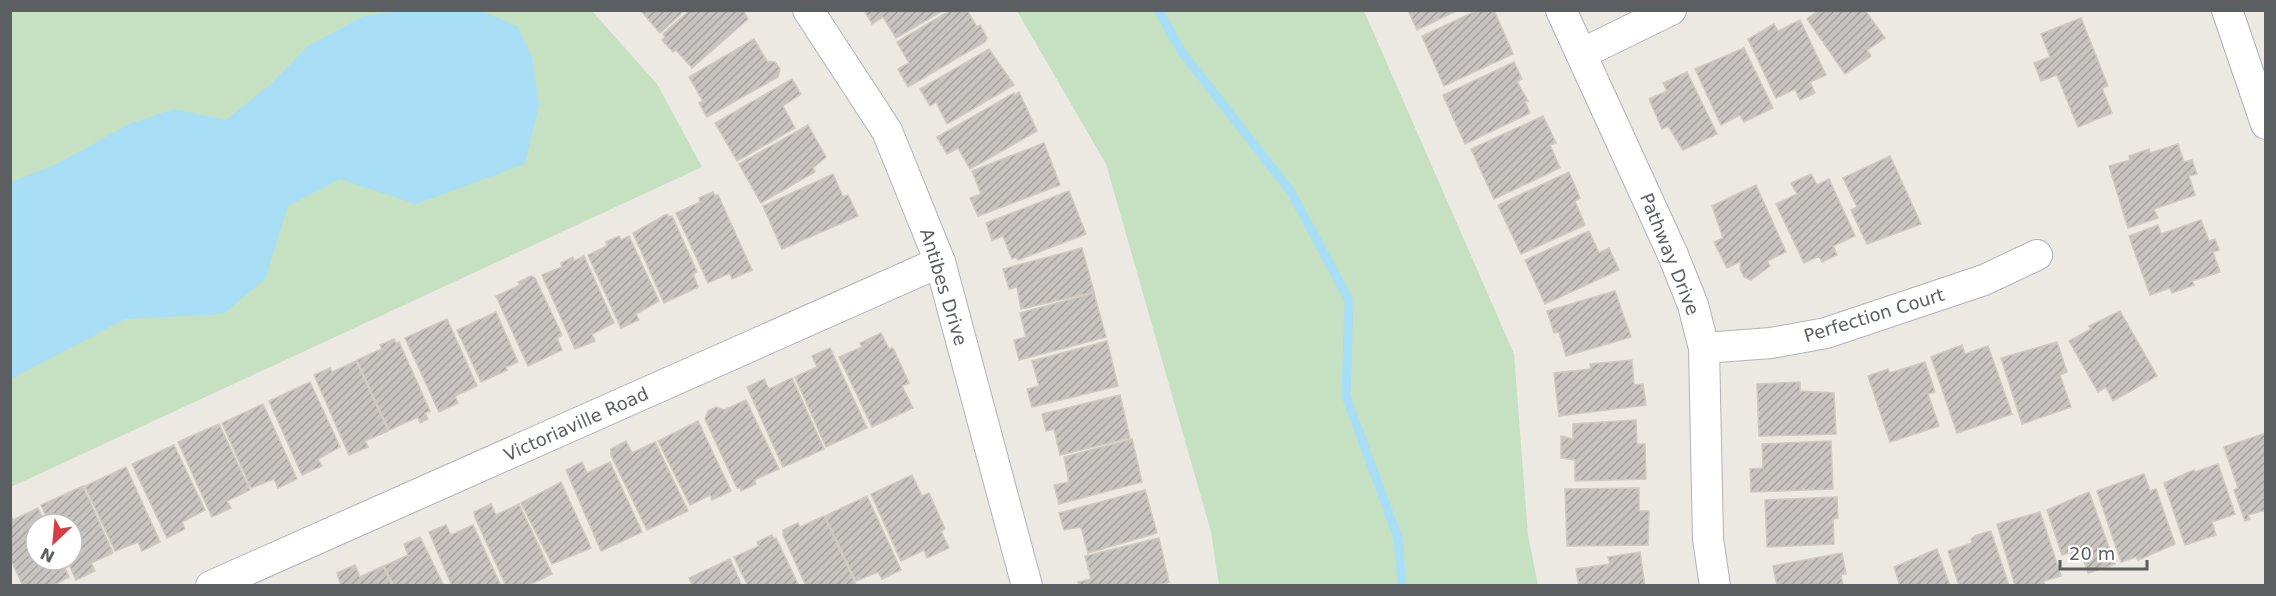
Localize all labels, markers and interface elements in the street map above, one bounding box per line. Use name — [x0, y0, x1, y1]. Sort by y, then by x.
street label: Pathway Drive — [1636, 190, 1704, 318]
street label: Antibes Drive — [916, 226, 972, 348]
street label: Perfection Court — [1801, 284, 1947, 346]
street label: Victoriaville Road — [501, 383, 651, 465]
north arrow — [24, 512, 84, 572]
scale bar — [2060, 533, 2147, 571]
text: 20 m — [2069, 543, 2115, 564]
text: N — [37, 544, 58, 567]

